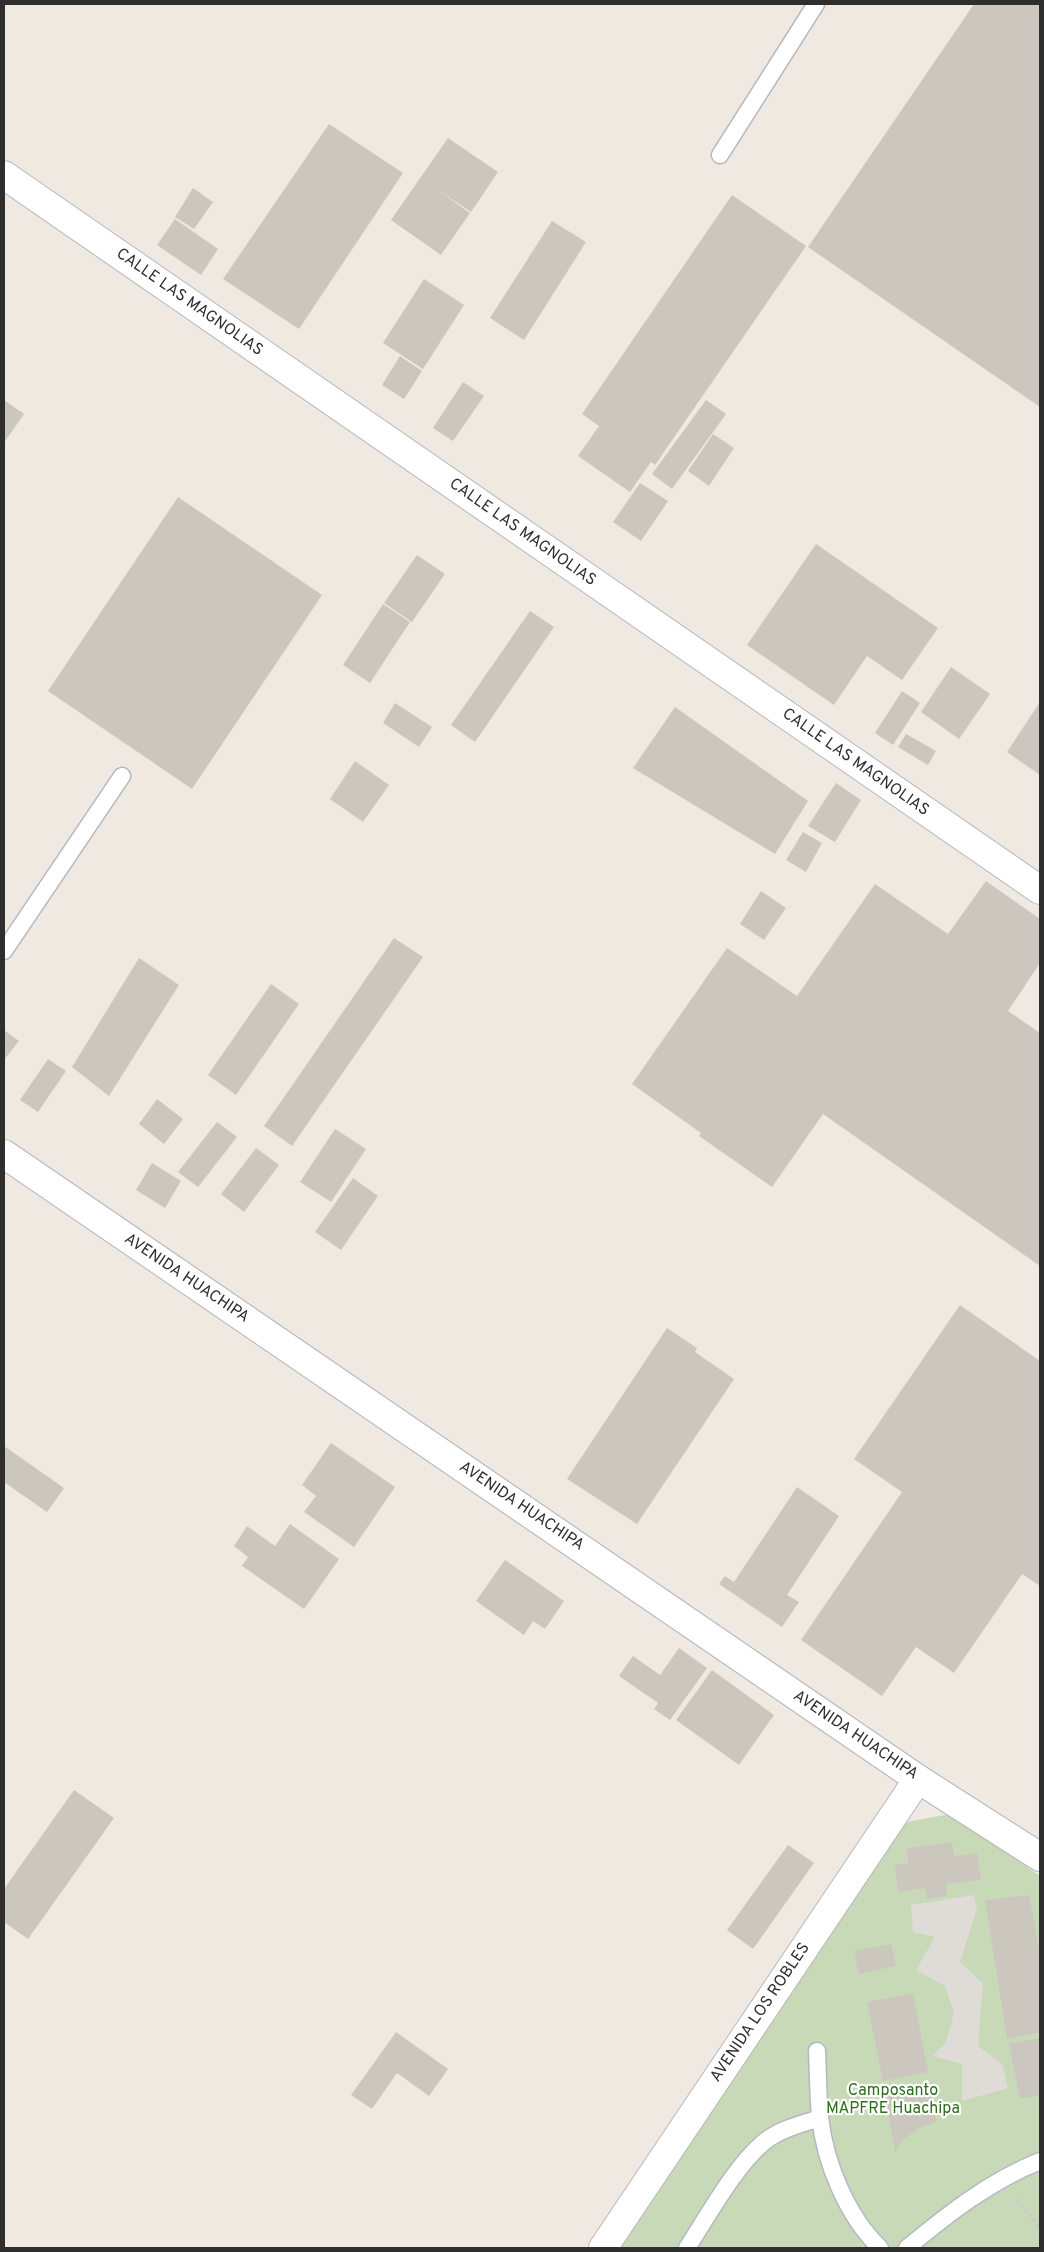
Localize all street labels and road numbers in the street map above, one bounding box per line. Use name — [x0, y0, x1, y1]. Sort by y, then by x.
street label: CALLE LAS MAGNOLIAS — [112, 245, 266, 361]
street label: CALLE LAS MAGNOLIAS — [445, 475, 599, 591]
street label: CALLE LAS MAGNOLIAS — [778, 705, 932, 821]
street label: AVENIDA HUACHIPA — [120, 1230, 252, 1328]
street label: AVENIDA HUACHIPA — [455, 1458, 587, 1556]
street label: AVENIDA HUACHIPA — [789, 1687, 921, 1785]
street label: AVENIDA LOS ROBLES — [707, 1940, 815, 2086]

